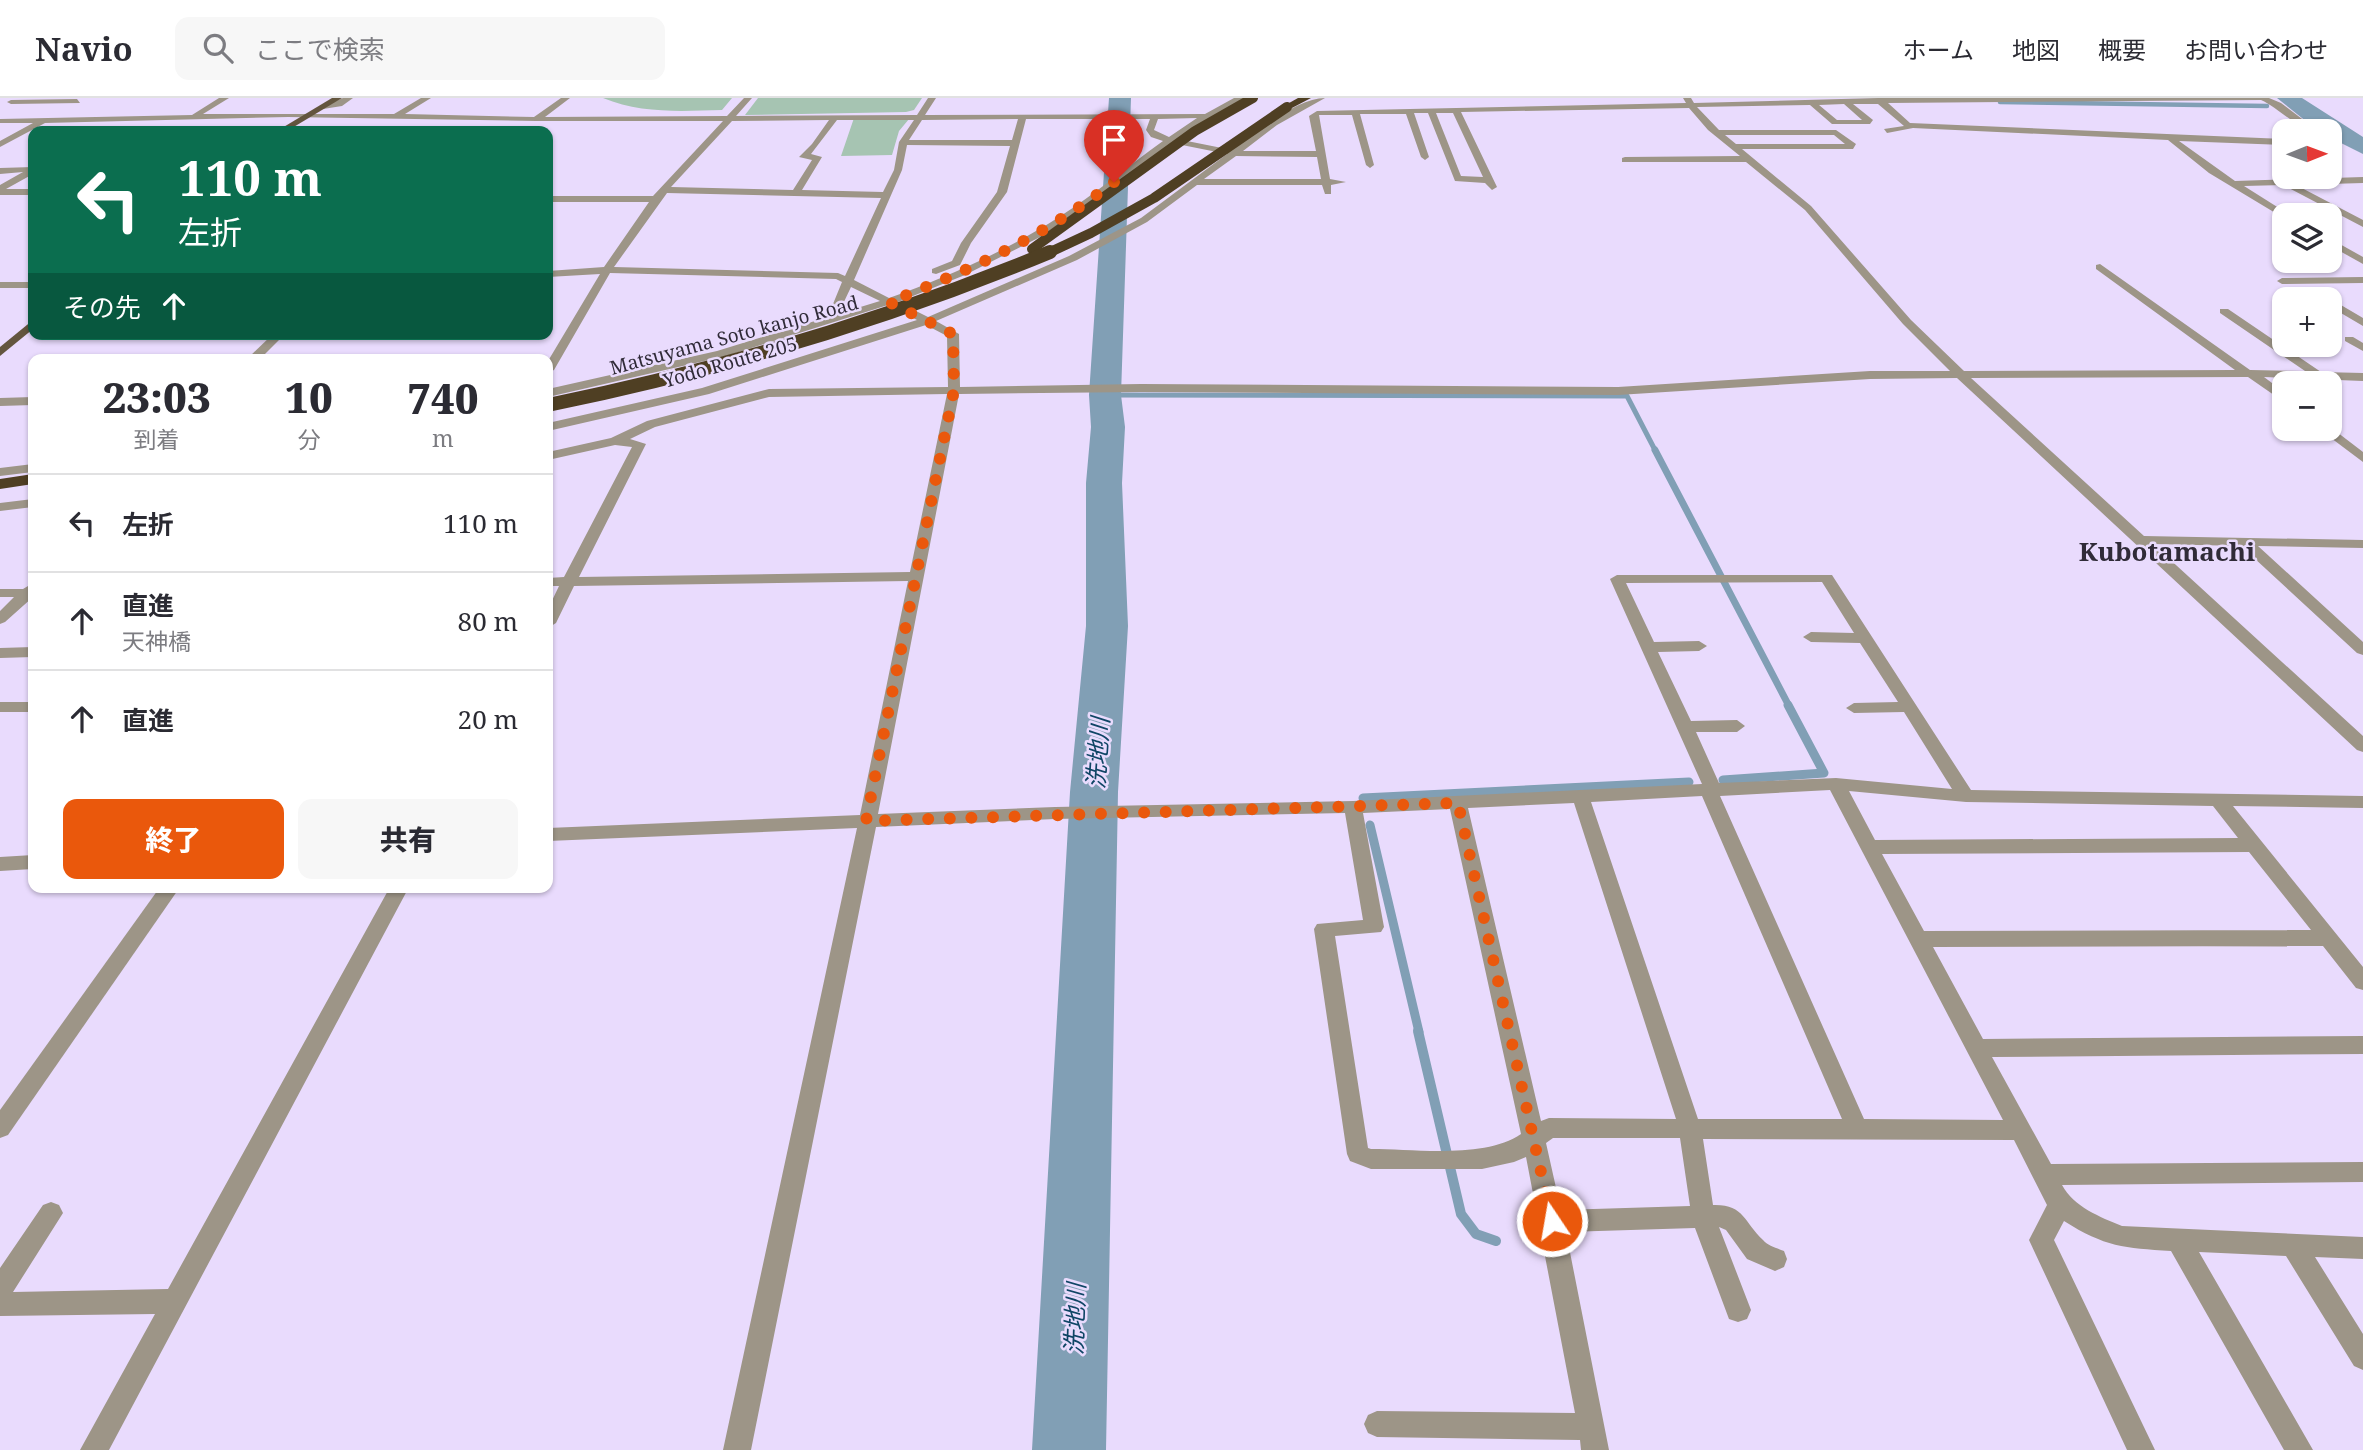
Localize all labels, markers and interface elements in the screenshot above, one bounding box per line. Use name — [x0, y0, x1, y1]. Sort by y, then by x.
search box — [175, 17, 665, 80]
text: Navio — [35, 26, 133, 71]
icon: search — [199, 29, 237, 67]
text: ここで検索 — [255, 31, 385, 67]
text: ホーム — [1903, 33, 1974, 66]
text: 地図 — [2012, 33, 2060, 66]
text: 概要 — [2098, 33, 2146, 66]
text: お問い合わせ — [2184, 33, 2328, 66]
pin — [1084, 110, 1144, 182]
north arrow — [2272, 119, 2342, 189]
map controls — [2272, 119, 2342, 441]
icon: arrive — [1095, 121, 1133, 159]
text: 110 m — [178, 144, 322, 210]
icon: left — [63, 154, 154, 245]
button: layers — [2272, 203, 2342, 273]
text: 左折 — [178, 210, 242, 253]
icon: ahead — [155, 287, 193, 325]
button: + — [2272, 287, 2342, 357]
text: その先 — [63, 289, 141, 325]
street label: Matsuyama Soto kanjo Road — [607, 289, 861, 381]
street label: Yodo Route 205 — [659, 330, 800, 394]
text: 23:03 — [102, 368, 211, 425]
text: 10 — [285, 368, 333, 425]
text: 740 — [407, 369, 479, 426]
button: − — [2272, 371, 2342, 441]
text: m — [432, 422, 454, 454]
text: 到着 — [134, 423, 180, 455]
text: 分 — [297, 423, 320, 455]
icon: left — [63, 504, 101, 542]
text: 110 m — [443, 505, 518, 541]
text: 左折 — [122, 506, 174, 542]
district label: Kubotamachi — [2079, 533, 2255, 569]
text: 直進 — [122, 587, 174, 623]
icon: ahead — [63, 602, 101, 640]
text: 80 m — [458, 603, 518, 639]
text: 天神橋 — [122, 625, 191, 657]
icon: ahead — [63, 700, 101, 738]
text: 20 m — [458, 701, 518, 737]
text: 直進 — [122, 702, 174, 738]
water label: 洗地川 — [1078, 713, 1116, 790]
button: 終了 — [63, 799, 284, 879]
button: 共有 — [298, 799, 518, 879]
position arrow — [1515, 1184, 1589, 1258]
water label: 洗地川 — [1056, 1279, 1092, 1356]

